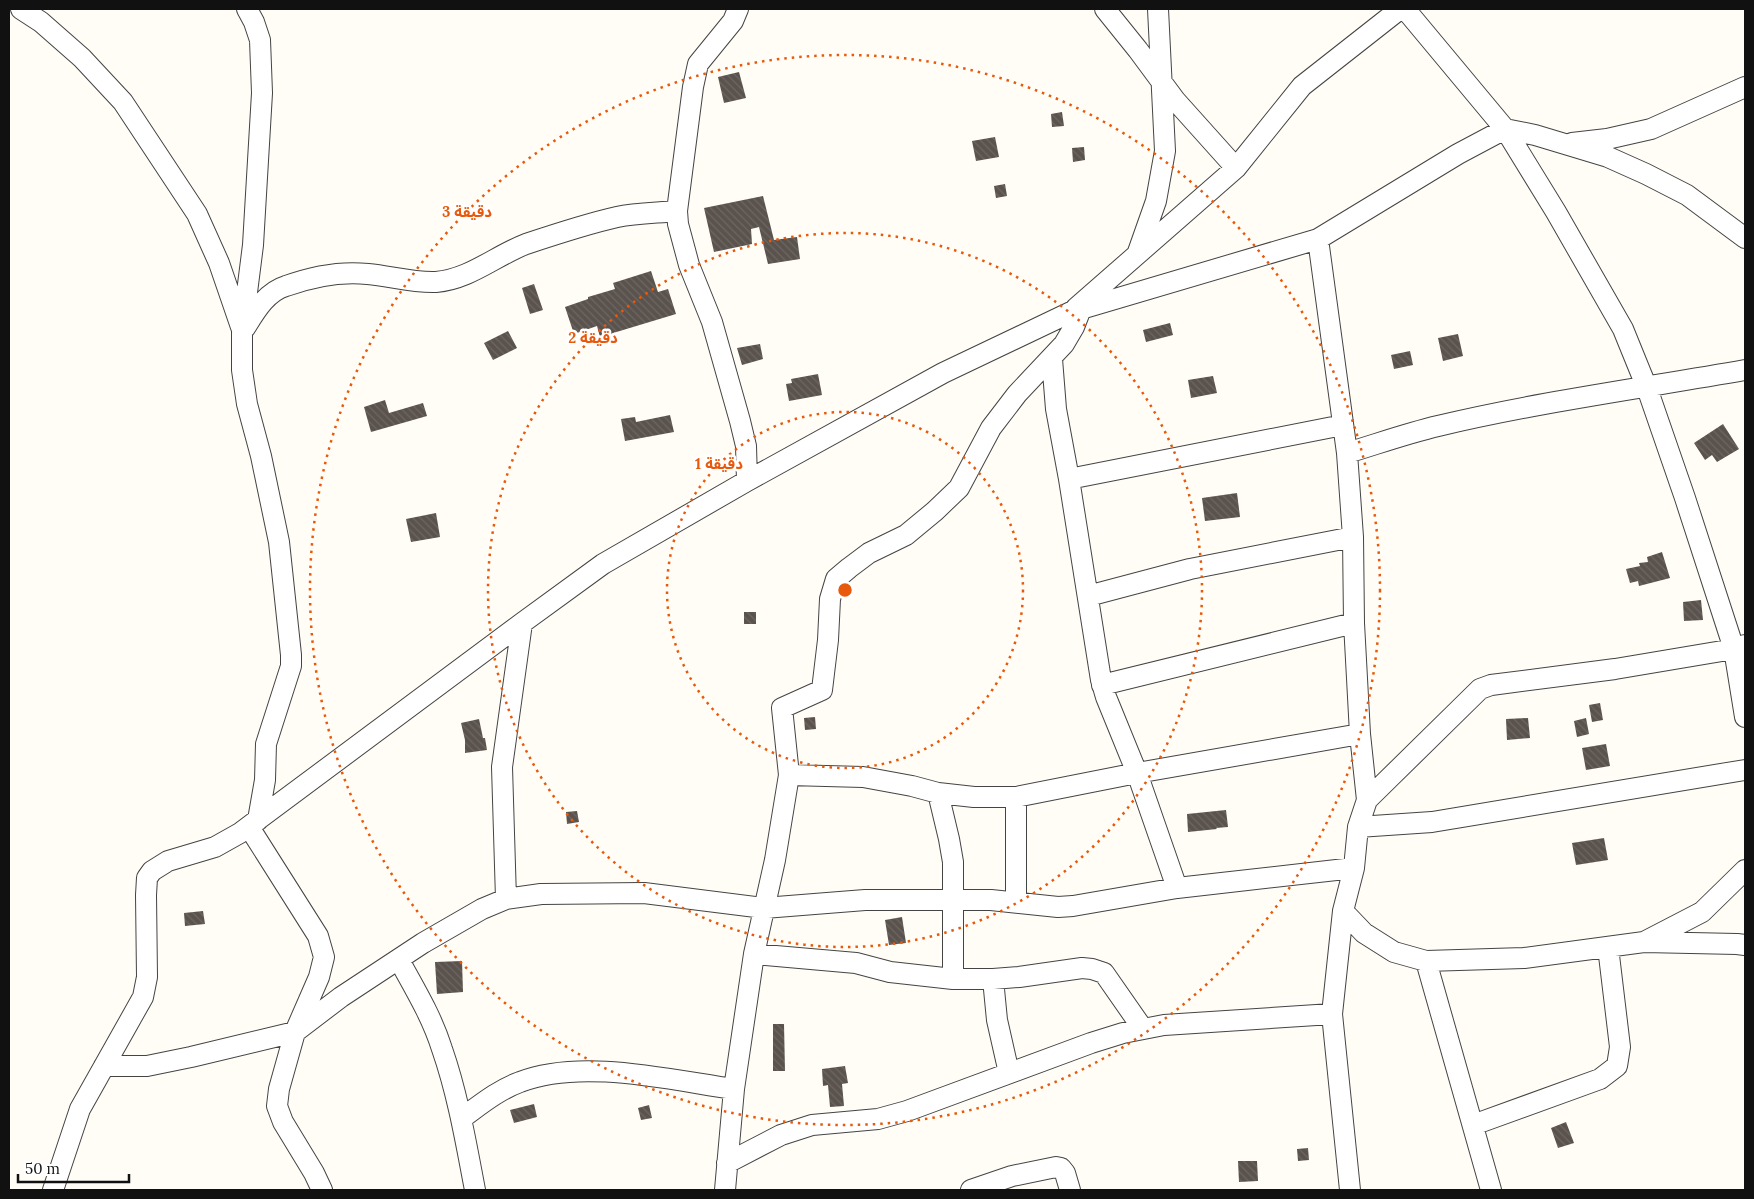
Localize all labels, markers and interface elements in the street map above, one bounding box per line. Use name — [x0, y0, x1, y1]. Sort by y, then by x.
text: 3 دقيقة — [442, 202, 492, 221]
text: 2 دقيقة — [568, 328, 618, 347]
text: 1 دقيقة — [695, 454, 743, 473]
centre of rings — [836, 581, 854, 599]
scale bar — [18, 1152, 129, 1184]
text: 50 m — [25, 1159, 60, 1178]

